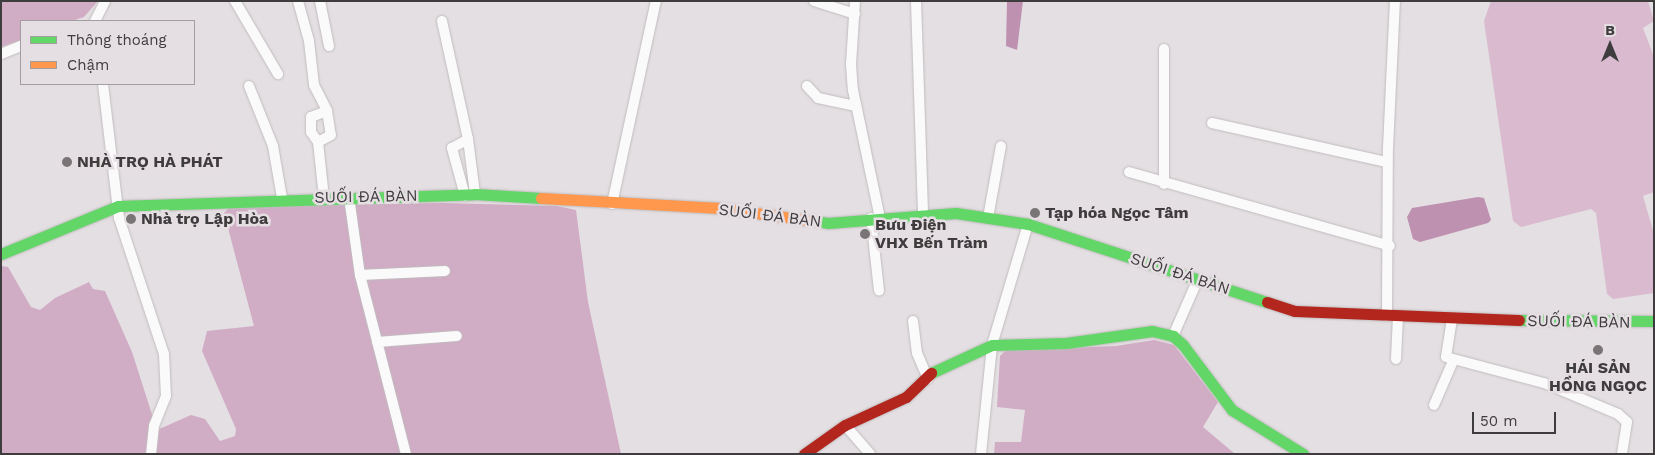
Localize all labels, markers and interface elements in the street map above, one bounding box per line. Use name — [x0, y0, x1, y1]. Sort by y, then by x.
legend — [20, 20, 195, 85]
north arrow — [1585, 20, 1635, 70]
text: B — [1605, 22, 1615, 38]
text: Thông thoáng — [67, 31, 166, 49]
text: Chậm — [67, 56, 109, 74]
place label: NHÀ TRỌ HÀ PHÁT — [77, 152, 224, 172]
marker: NHÀ TRỌ HÀ PHÁT — [61, 156, 73, 168]
street label: SUỐI ĐÁ BÀN — [314, 186, 418, 208]
street label: SUỐI ĐÁ BÀN — [717, 200, 823, 232]
place label: Tạp hóa Ngọc Tâm — [1045, 203, 1189, 223]
marker: Tạp hóa Ngọc Tâm — [1029, 207, 1041, 219]
place label: Nhà trọ Lập Hòa — [141, 209, 269, 229]
marker: Nhà trọ Lập Hòa — [125, 213, 137, 225]
place label: Bưu Điện VHX Bến Tràm — [875, 215, 988, 253]
marker: Bưu Điện VHX Bến Tràm — [859, 228, 871, 240]
street label: SUỐI ĐÁ BÀN — [1128, 249, 1232, 299]
street label: SUỐI ĐÁ BÀN — [1527, 311, 1631, 333]
marker: HÁI SẢN HỒNG NGỌC — [1592, 344, 1604, 356]
place label: HÁI SẢN HỒNG NGỌC — [1549, 358, 1647, 396]
scale bar — [1475, 402, 1559, 434]
text: 50 m — [1480, 412, 1517, 430]

